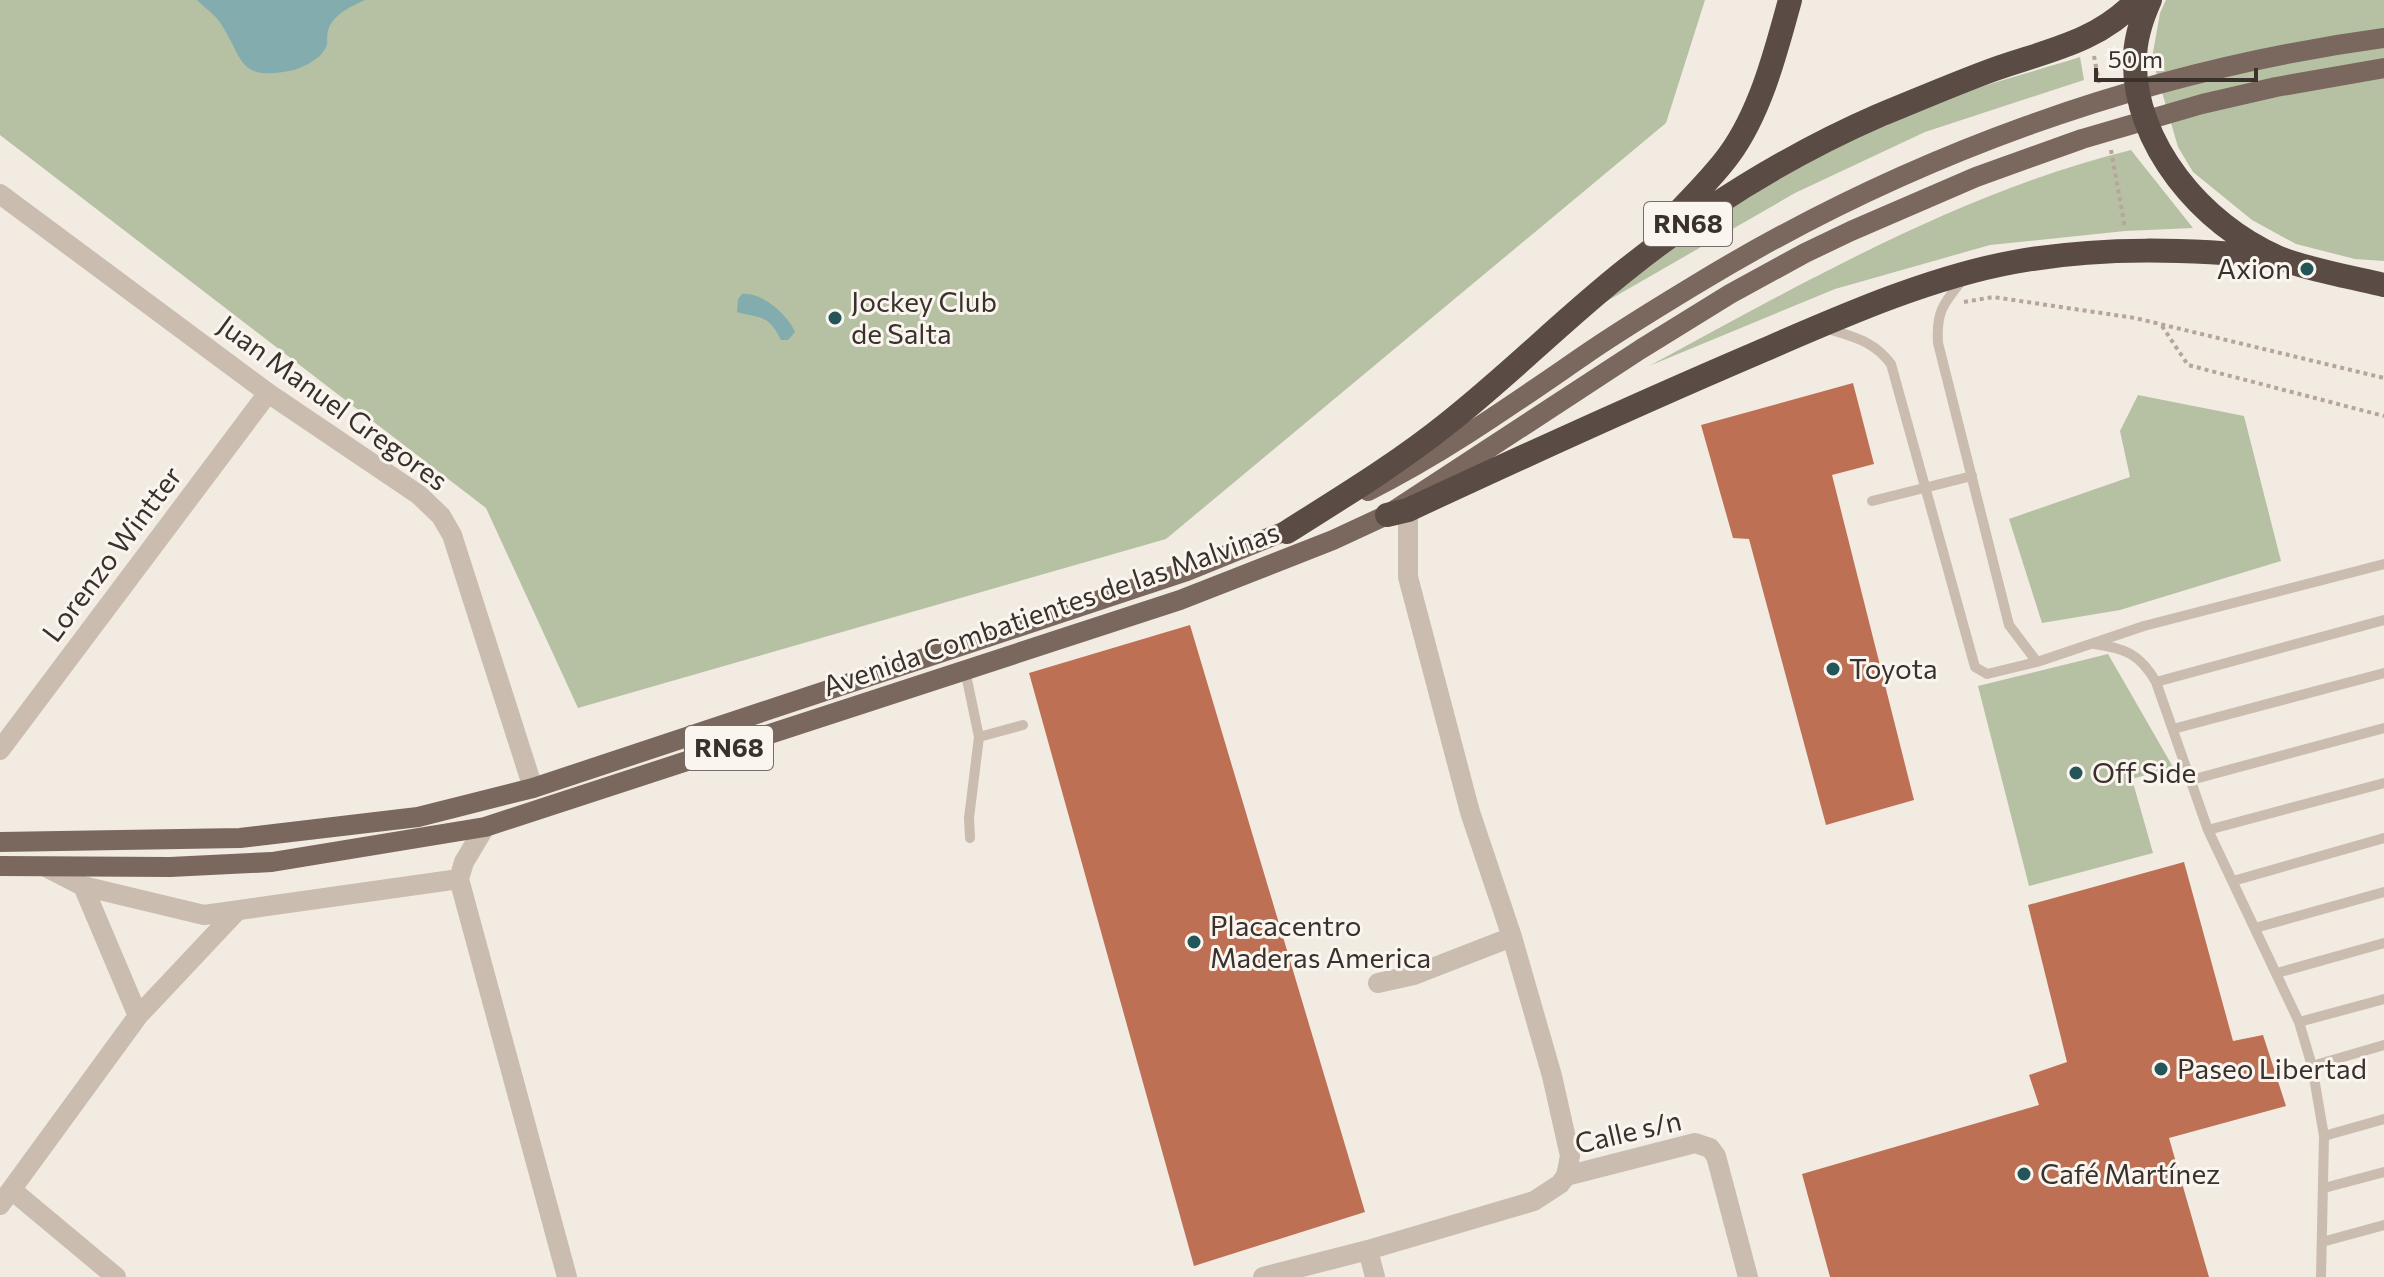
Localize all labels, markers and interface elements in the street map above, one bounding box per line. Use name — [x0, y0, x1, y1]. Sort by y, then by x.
scale bar — [2096, 32, 2256, 82]
text: 50 m — [2108, 44, 2163, 73]
road number: RN68 — [1644, 202, 1732, 246]
place label: Axion — [2217, 251, 2291, 285]
marker: Axion — [2298, 260, 2316, 278]
place label: Jockey Club de Salta — [851, 284, 997, 350]
street label: Juan Manuel Gregores — [212, 307, 455, 497]
marker: Jockey Club de Salta — [826, 309, 844, 327]
street label: Lorenzo Wintter — [34, 459, 188, 648]
street label: Avenida Combatientes de las Malvinas — [818, 514, 1284, 702]
place label: Toyota — [1849, 651, 1938, 685]
marker: Toyota — [1824, 660, 1842, 678]
road number: RN68 — [685, 726, 773, 770]
place label: Off Side — [2092, 755, 2196, 789]
marker: Off Side — [2067, 764, 2085, 782]
place label: Placacentro Maderas America — [1210, 908, 1431, 974]
marker: Placacentro Maderas America — [1185, 933, 1203, 951]
place label: Paseo Libertad — [2177, 1051, 2367, 1085]
marker: Paseo Libertad — [2152, 1060, 2170, 1078]
street label: Calle s/n — [1571, 1102, 1684, 1160]
place label: Café Martínez — [2040, 1156, 2220, 1190]
marker: Café Martínez — [2015, 1165, 2033, 1183]

